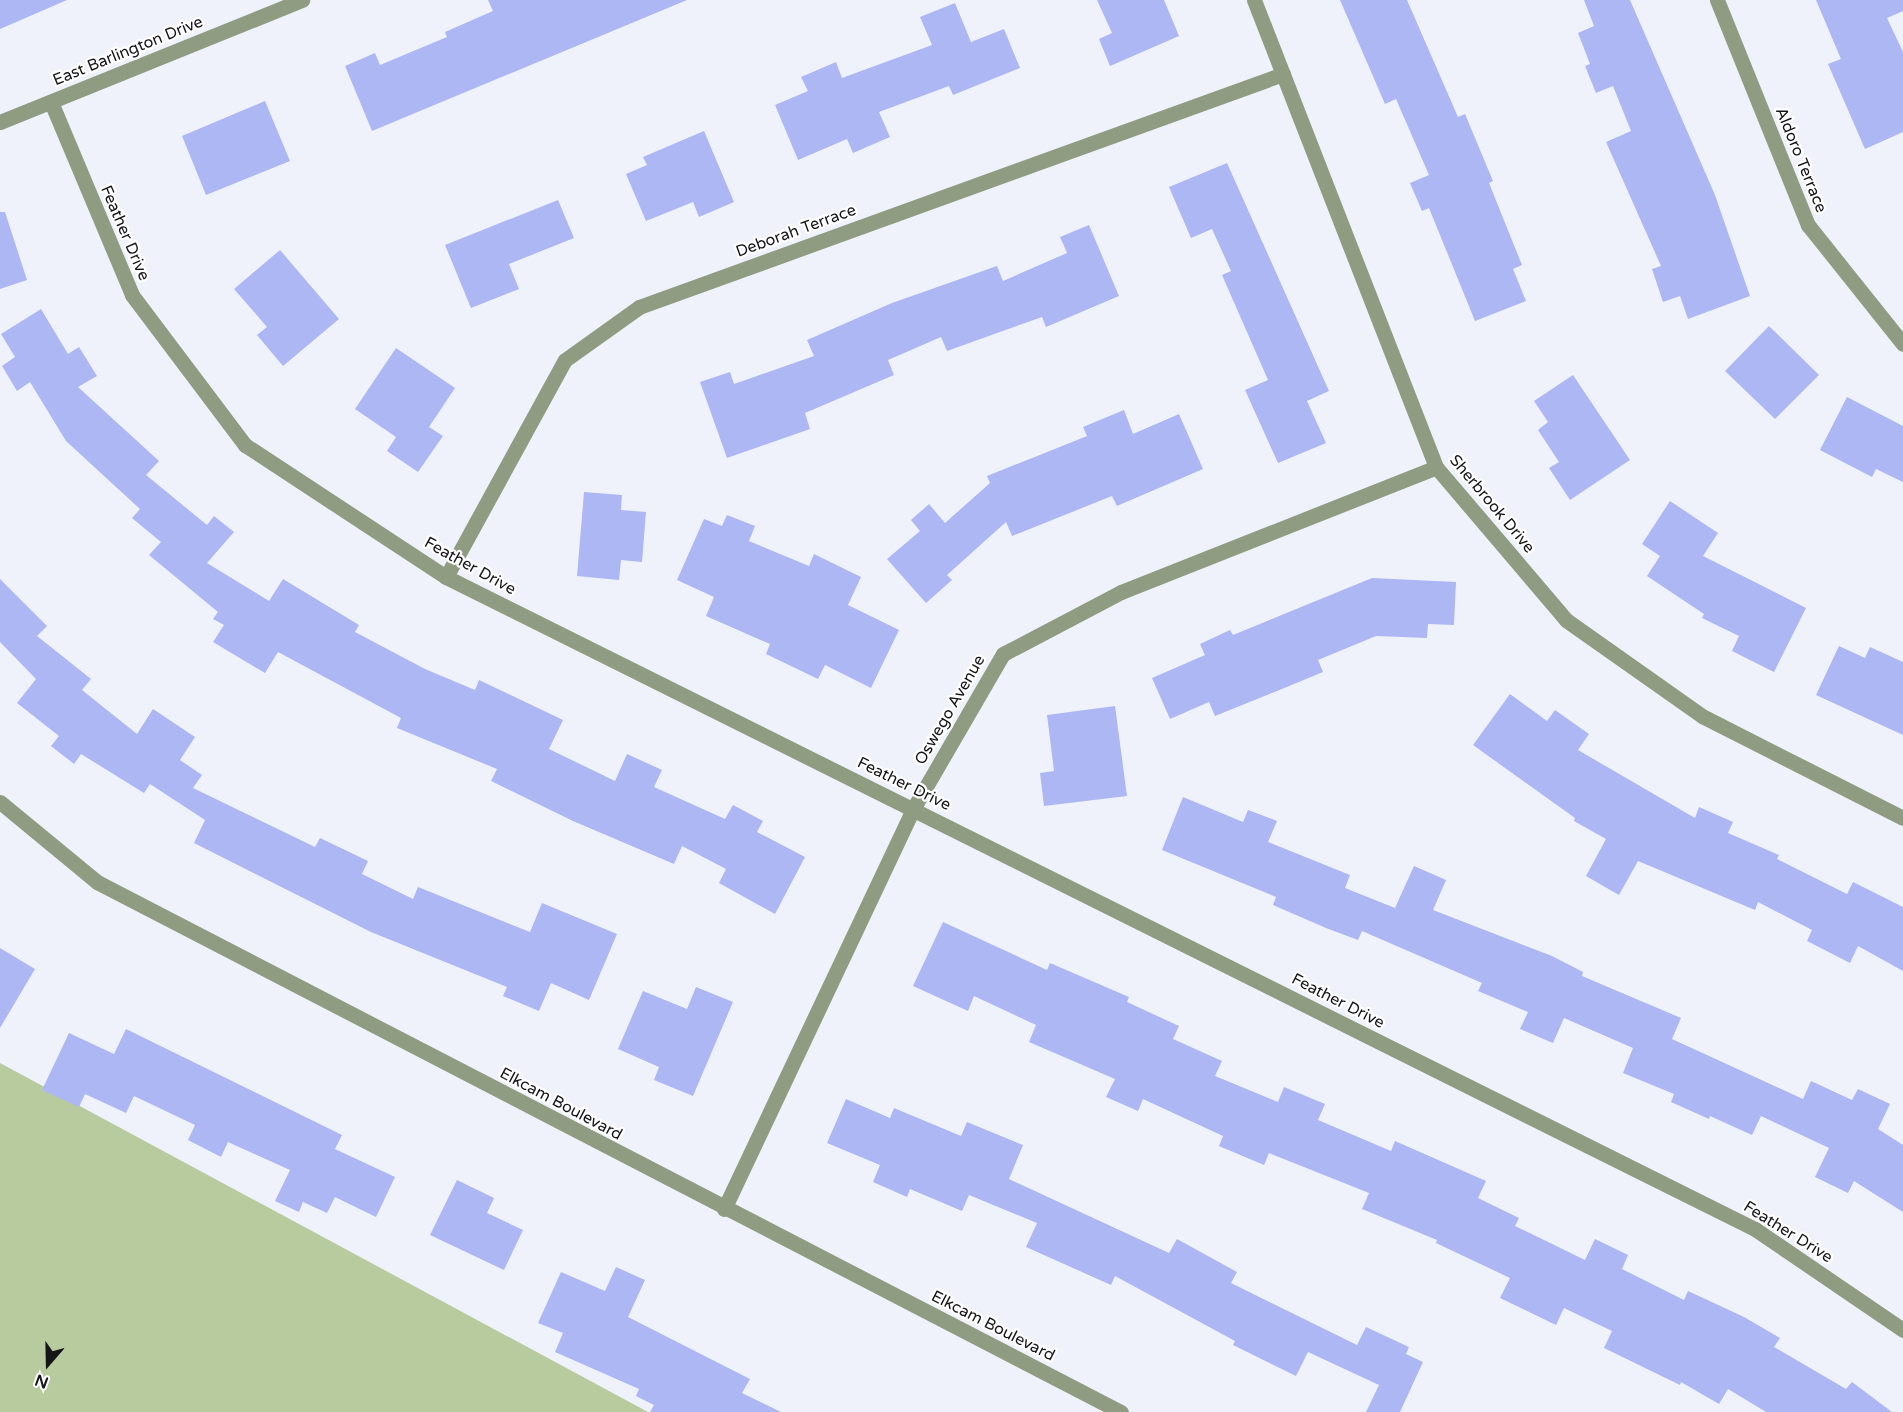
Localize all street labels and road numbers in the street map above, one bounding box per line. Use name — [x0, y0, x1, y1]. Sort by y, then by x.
street label: East Barlington Drive — [50, 12, 206, 90]
street label: Aldoro Terrace — [1771, 104, 1831, 216]
street label: Feather Drive — [96, 183, 154, 283]
street label: Deborah Terrace — [733, 200, 859, 262]
street label: Sherbrook Drive — [1445, 451, 1539, 557]
street label: Feather Drive — [421, 533, 519, 599]
street label: Oswego Avenue — [911, 652, 989, 768]
street label: Feather Drive — [854, 753, 954, 815]
street label: Feather Drive — [1288, 969, 1388, 1033]
street label: Elkcam Boulevard — [496, 1064, 626, 1144]
street label: Feather Drive — [1740, 1197, 1836, 1267]
street label: Elkcam Boulevard — [928, 1287, 1058, 1365]

